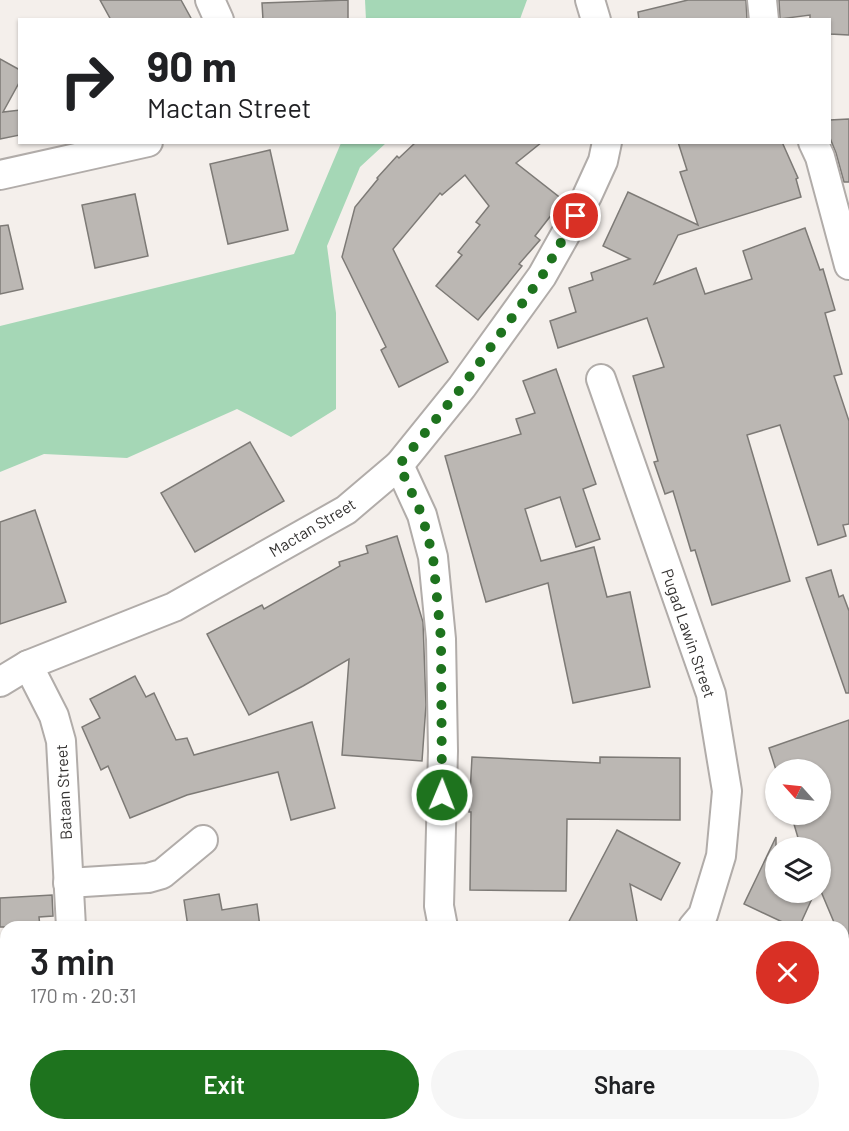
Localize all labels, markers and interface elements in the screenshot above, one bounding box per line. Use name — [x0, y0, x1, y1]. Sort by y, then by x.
text: 90 m — [147, 40, 237, 90]
icon: right — [48, 42, 126, 120]
text: Mactan Street — [147, 91, 311, 123]
pin — [550, 190, 601, 241]
icon: arrive — [559, 199, 592, 232]
street label: Mactan Street — [265, 494, 359, 560]
street label: Pugad Lawin Street — [658, 566, 720, 700]
street label: Bataan Street — [51, 744, 75, 840]
north arrow — [765, 759, 831, 825]
map controls — [765, 759, 831, 903]
position arrow — [410, 763, 474, 827]
button: layers — [765, 837, 831, 903]
text: 3 min — [30, 939, 115, 982]
button: close — [756, 941, 819, 1004]
text: 170 m · 20:31 — [30, 983, 136, 1007]
button: Exit — [30, 1050, 419, 1119]
button: Share — [431, 1050, 819, 1119]

